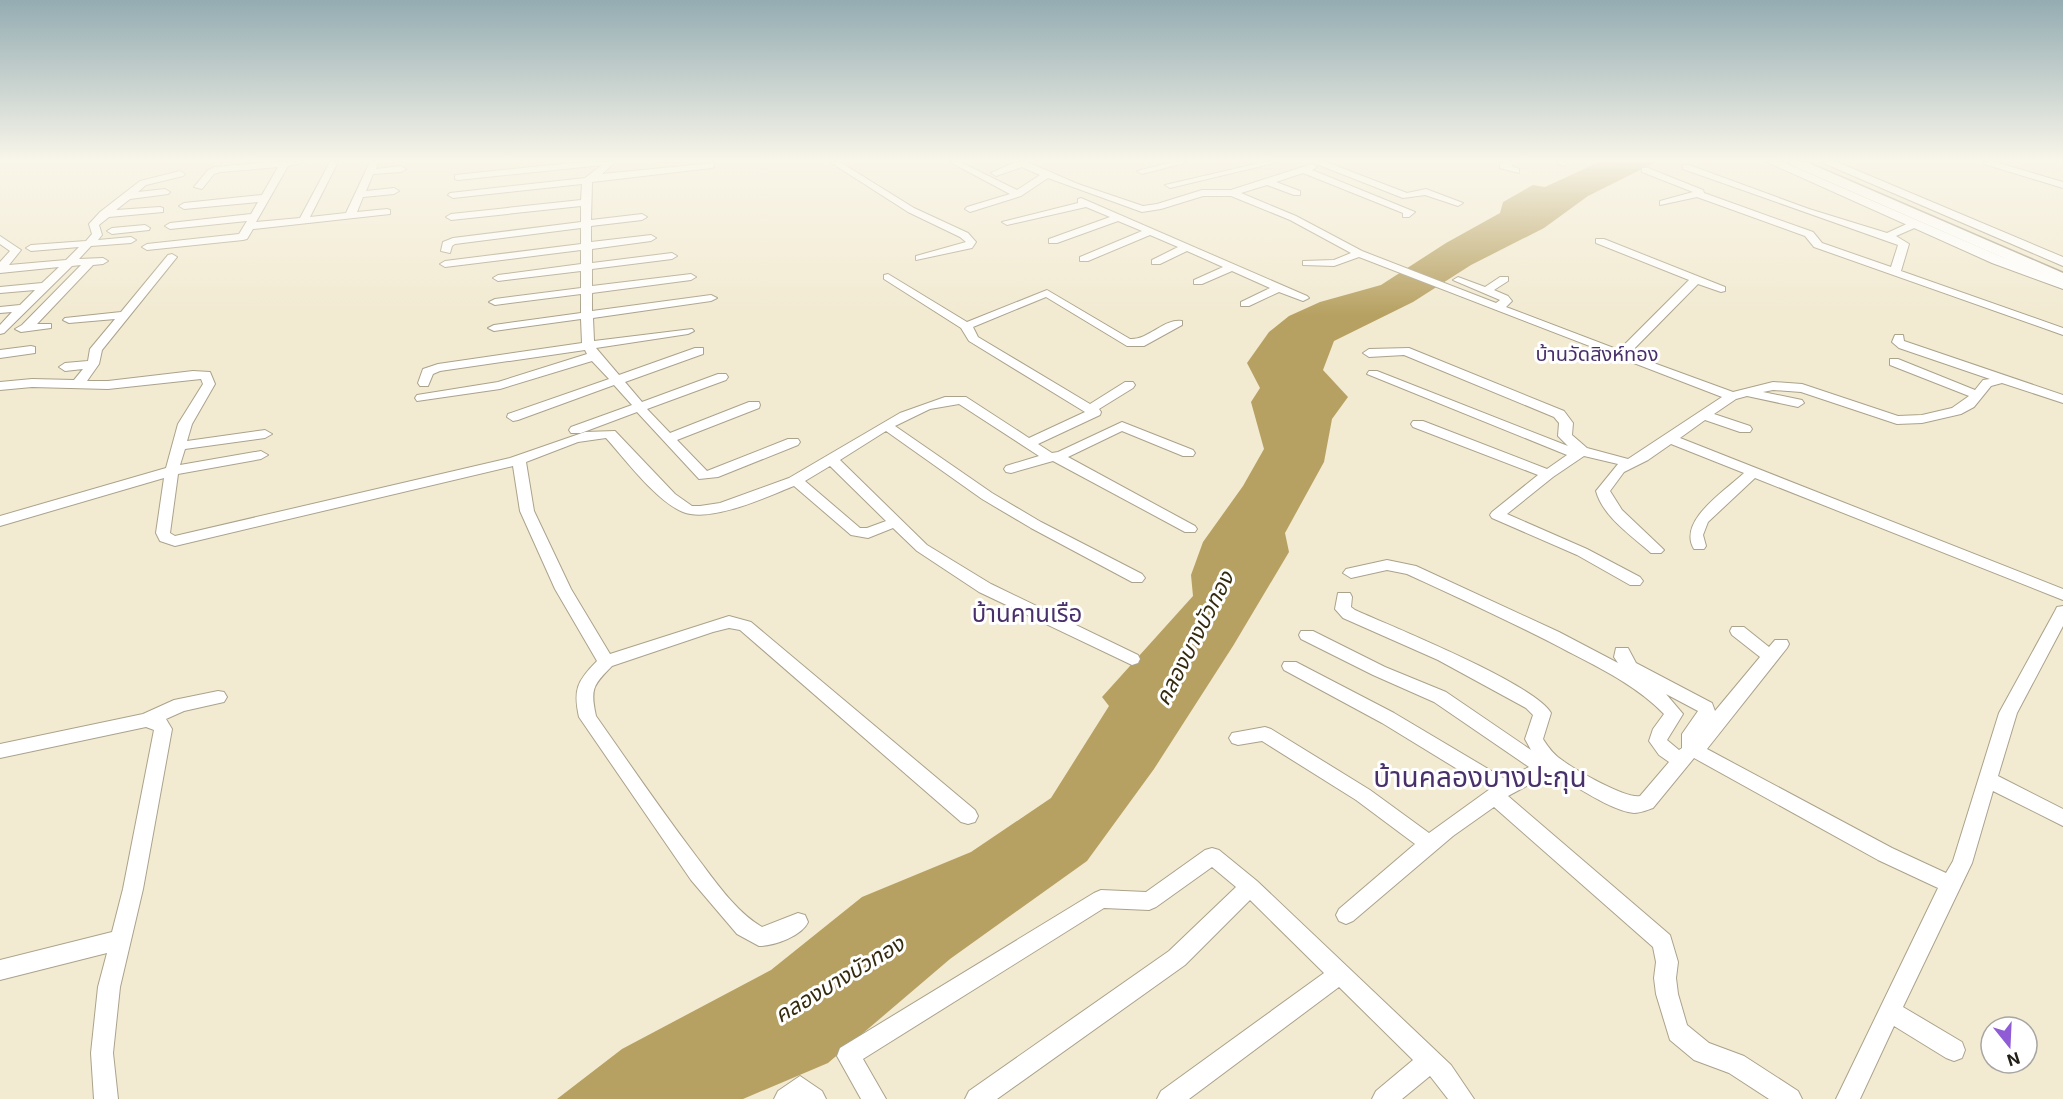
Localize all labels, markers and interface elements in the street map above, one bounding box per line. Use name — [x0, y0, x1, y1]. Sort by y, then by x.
district label: บ้านวัดสิงห์ทอง — [1536, 342, 1658, 366]
water label: คลองบางบัวทอง — [1149, 566, 1239, 709]
district label: บ้านคานเรือ — [972, 599, 1082, 628]
district label: บ้านคลองบางปะกุน — [1373, 760, 1587, 794]
water label: คลองบางบัวทอง — [770, 930, 909, 1028]
north arrow — [1979, 1015, 2039, 1075]
text: N — [2005, 1048, 2023, 1071]

